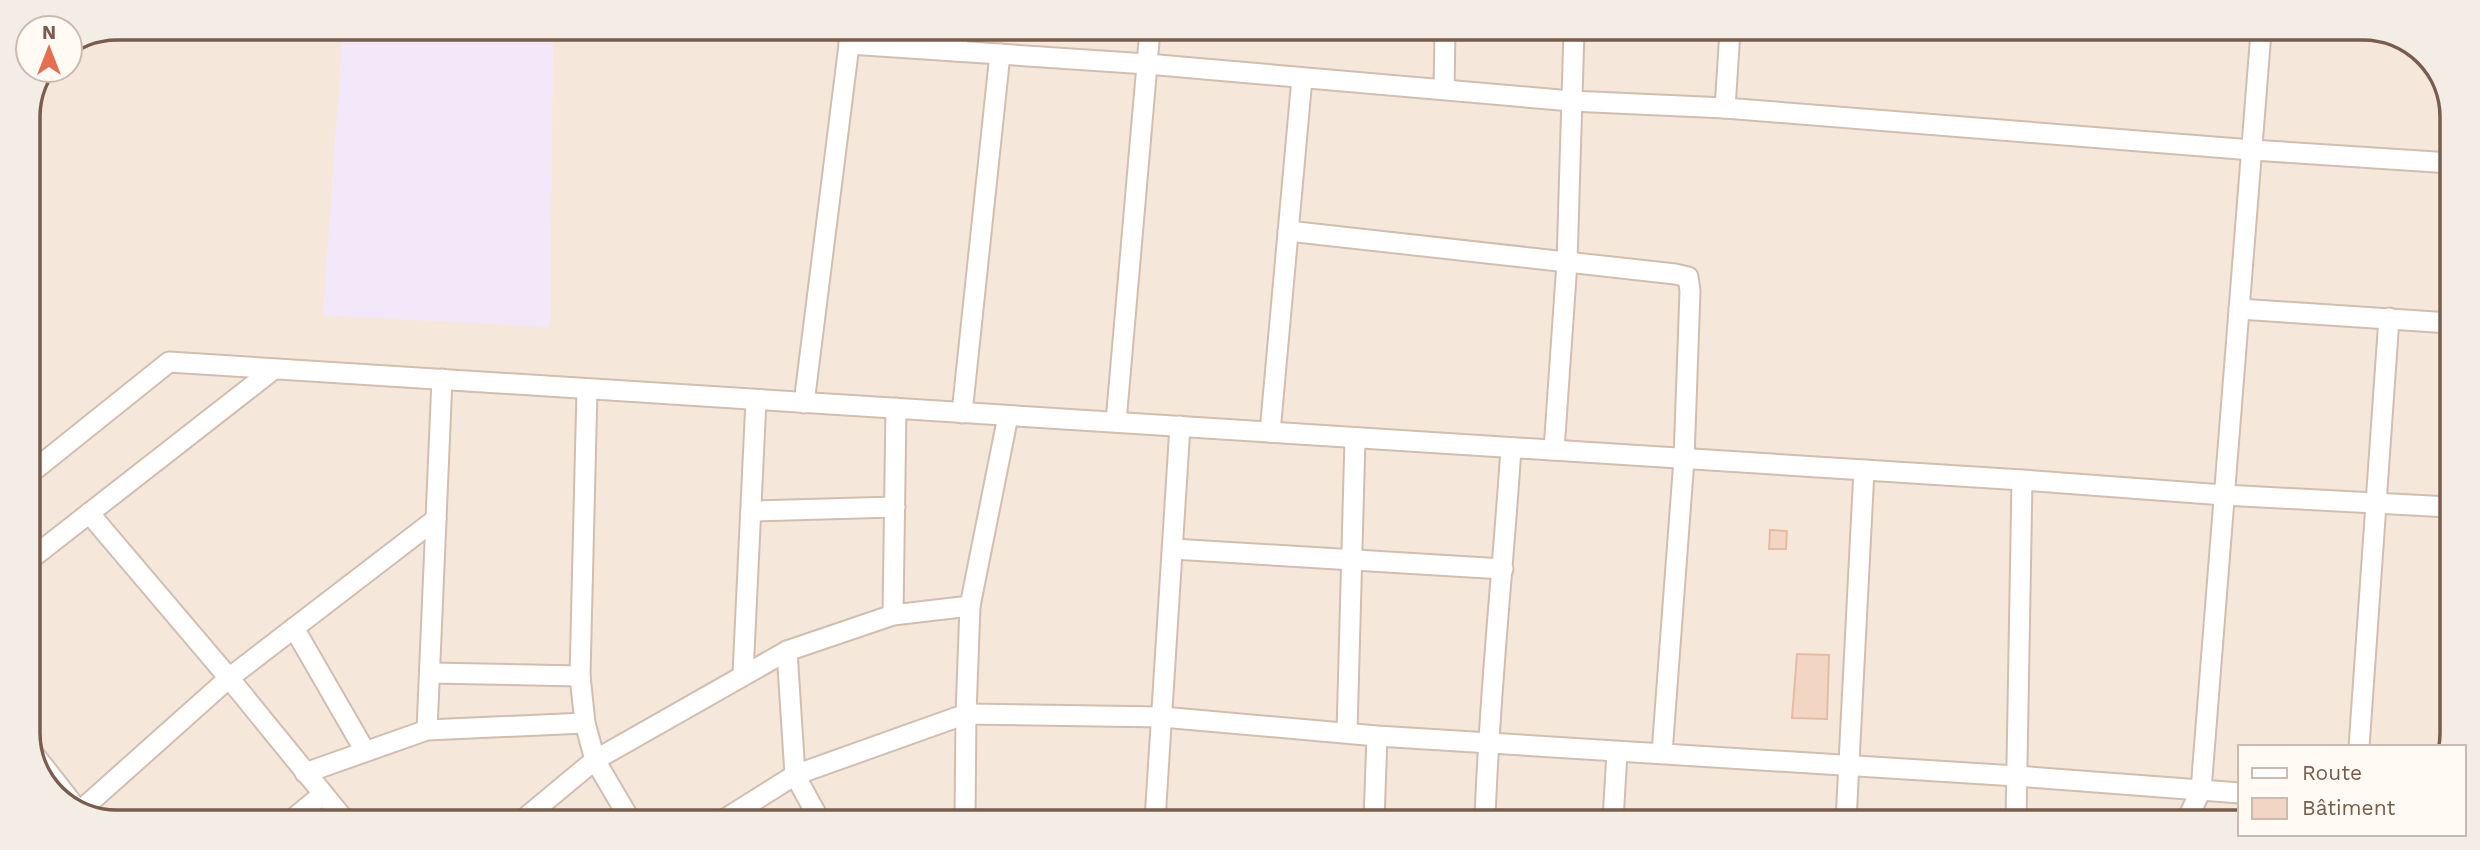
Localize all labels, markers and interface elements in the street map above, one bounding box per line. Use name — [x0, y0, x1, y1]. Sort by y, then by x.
north arrow — [14, 14, 84, 84]
text: N — [42, 21, 56, 44]
legend — [2238, 745, 2466, 836]
text: Route — [2302, 760, 2362, 785]
text: Bâtiment — [2302, 795, 2396, 820]

